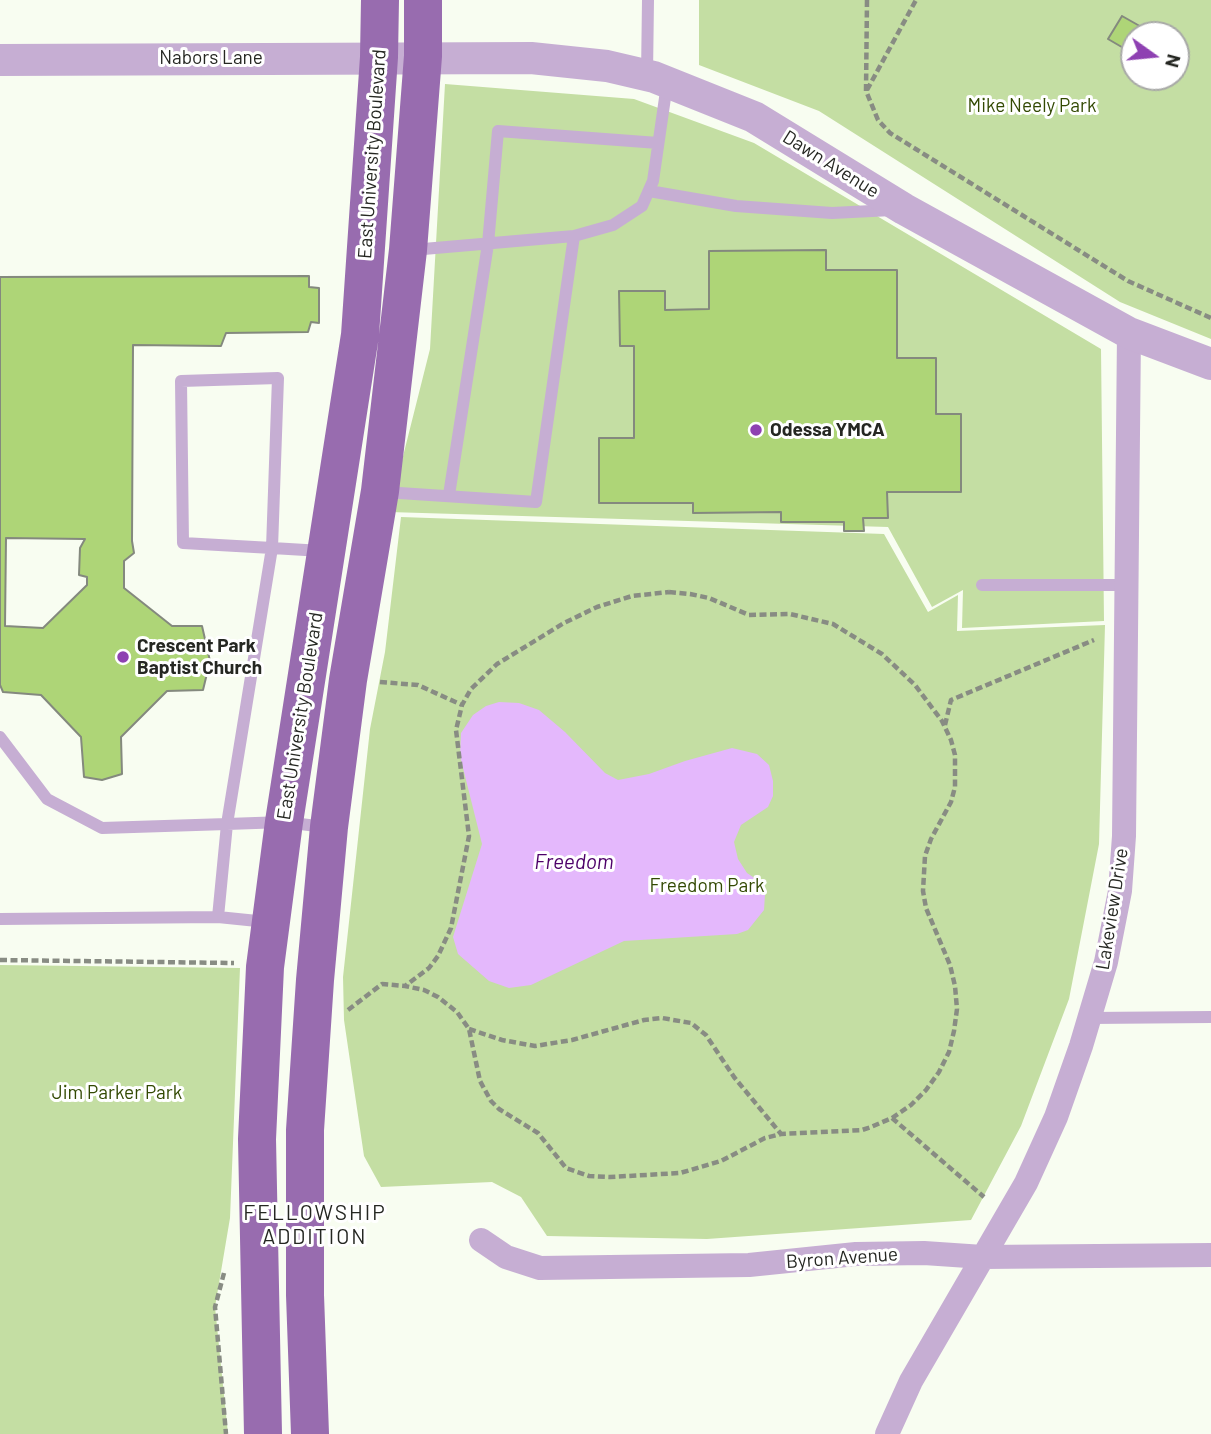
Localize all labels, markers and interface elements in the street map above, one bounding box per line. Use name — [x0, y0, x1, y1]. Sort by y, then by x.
north arrow — [1120, 21, 1190, 91]
street label: Nabors Lane — [159, 47, 263, 69]
street label: East University Boulevard — [353, 48, 391, 260]
text: N — [1161, 52, 1187, 70]
park label: Mike Neely Park — [968, 95, 1096, 117]
street label: Dawn Avenue — [779, 125, 883, 203]
place label: Odessa YMCA — [770, 419, 885, 441]
marker: Odessa YMCA — [748, 422, 764, 438]
street label: East University Boulevard — [272, 611, 328, 821]
place label: Crescent Park Baptist Church — [137, 635, 262, 679]
marker: Crescent Park Baptist Church — [115, 649, 131, 665]
street label: Lakeview Drive — [1091, 846, 1133, 972]
water label: Freedom — [534, 849, 614, 875]
park label: Freedom Park — [649, 875, 765, 897]
park label: Jim Parker Park — [52, 1082, 182, 1104]
district label: FELLOWSHIP ADDITION — [245, 1200, 385, 1250]
street label: Byron Avenue — [785, 1243, 899, 1273]

